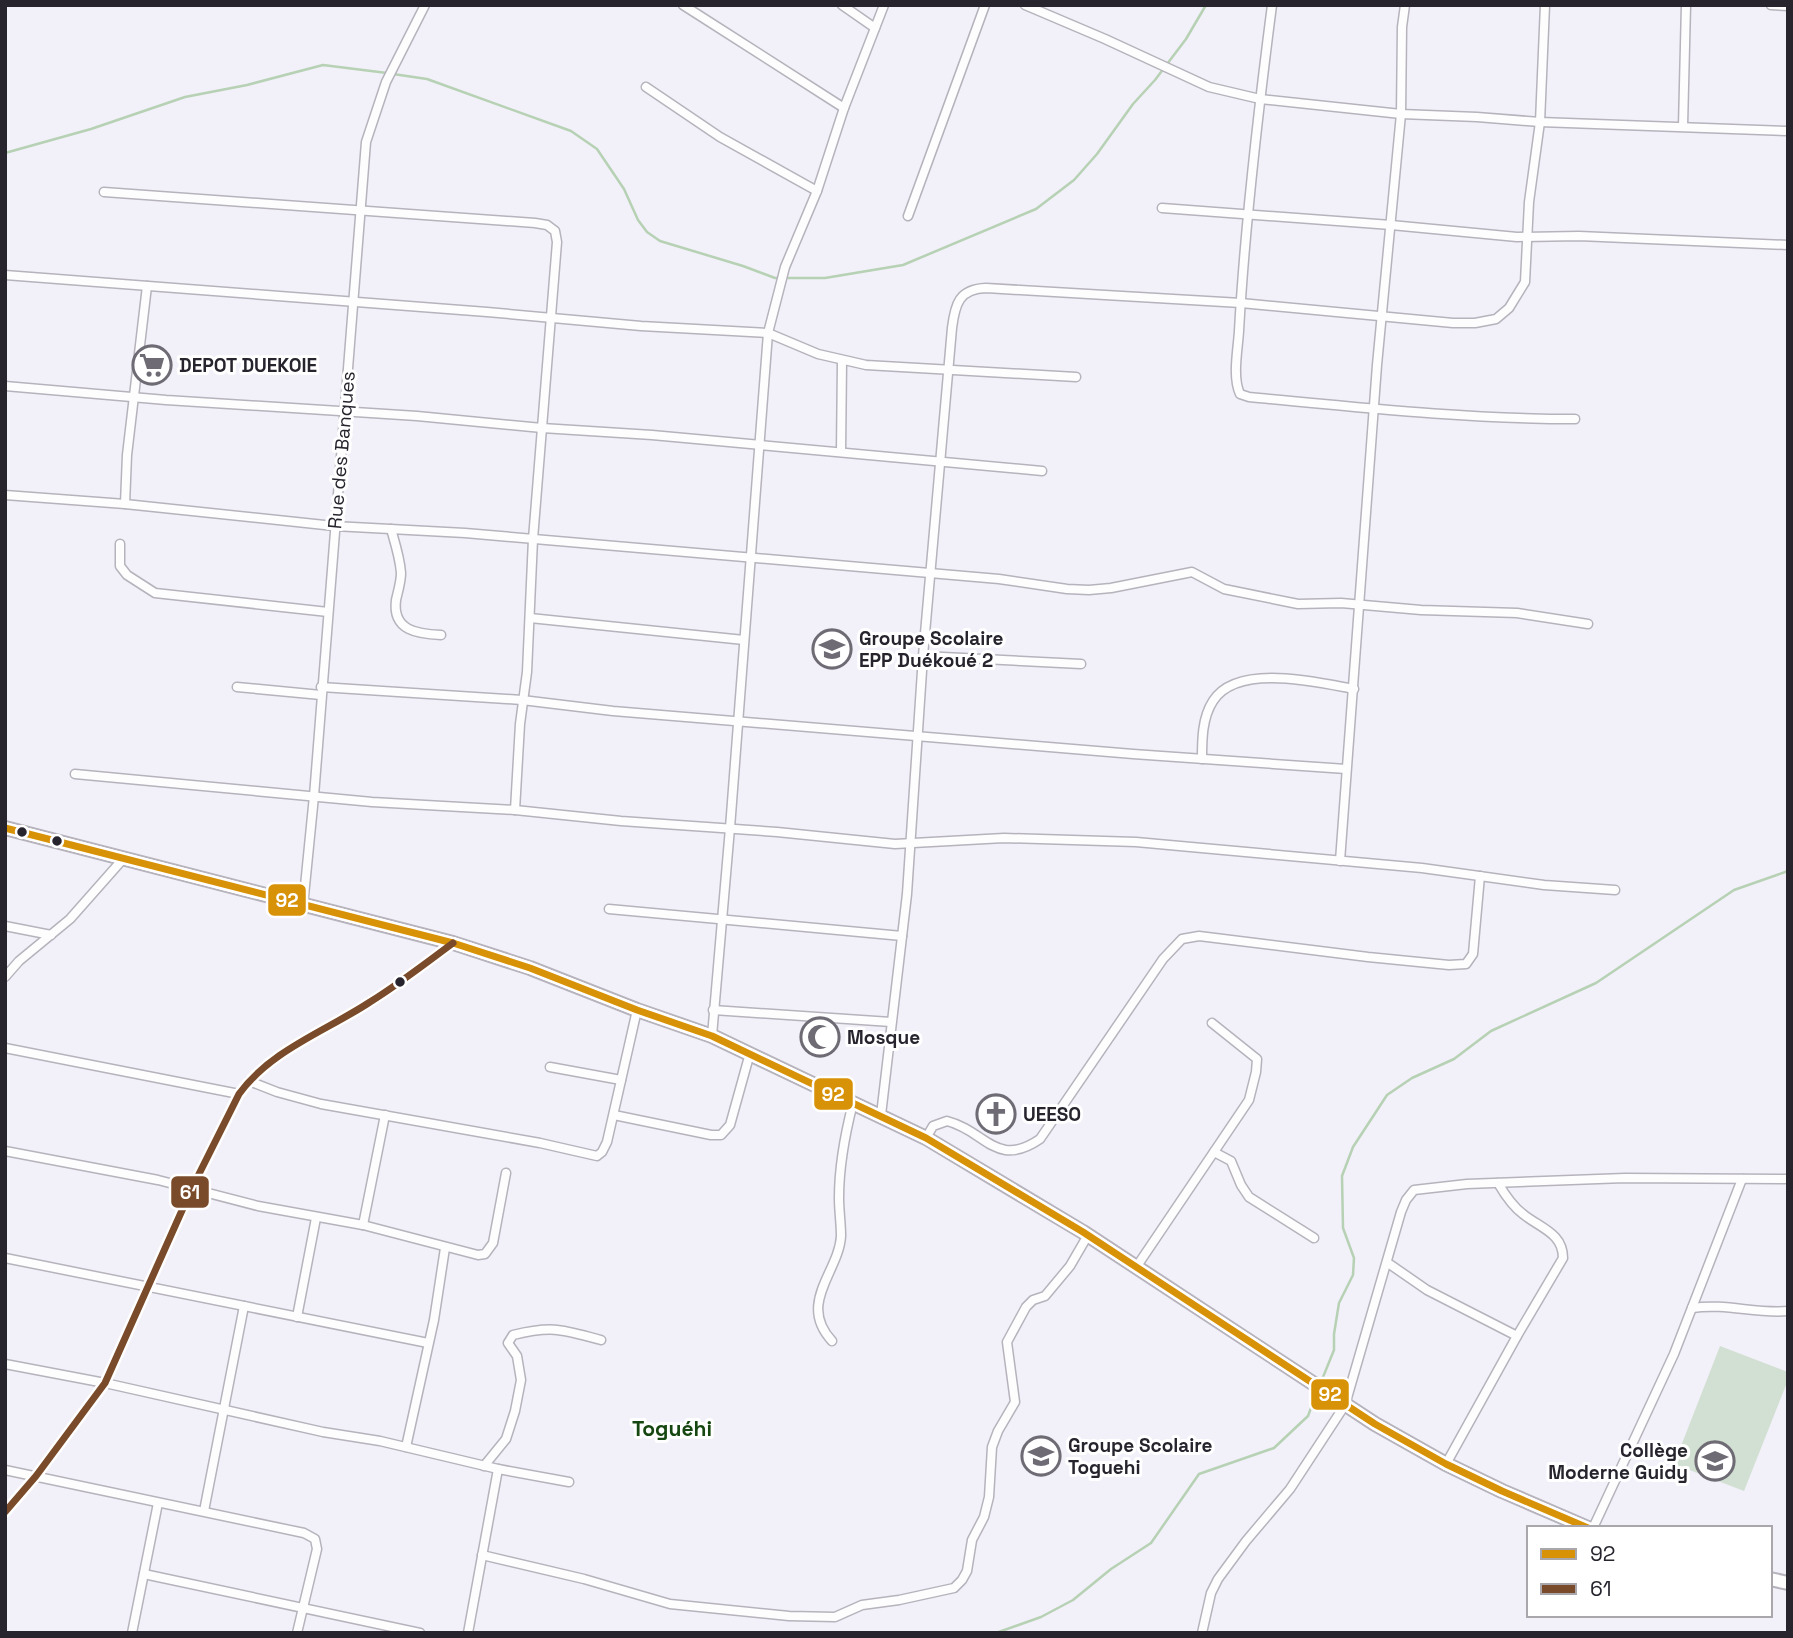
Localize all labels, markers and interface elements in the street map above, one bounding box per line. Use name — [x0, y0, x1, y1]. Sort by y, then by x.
supermarket icon: DEPOT DUEKOIE — [131, 344, 173, 386]
place label: DEPOT DUEKOIE — [179, 353, 317, 378]
street label: Rue des Banques — [322, 370, 361, 530]
place label: Groupe Scolaire EPP Duékoué 2 — [859, 626, 1004, 673]
school or university icon: Groupe Scolaire EPP Duékoué 2 — [811, 628, 853, 670]
unlabelled marker — [15, 825, 29, 839]
unlabelled marker — [50, 834, 64, 848]
line badge: 92 — [267, 883, 307, 917]
text: 92 — [275, 888, 299, 913]
unlabelled marker — [393, 975, 407, 989]
mosque icon: Mosque — [799, 1016, 841, 1058]
place label: Mosque — [847, 1025, 920, 1050]
line badge: 92 — [813, 1077, 854, 1111]
text: 92 — [821, 1082, 845, 1107]
church icon: UEESO — [975, 1093, 1017, 1135]
place label: UEESO — [1023, 1102, 1081, 1127]
line badge: 61 — [170, 1175, 210, 1209]
text: 61 — [180, 1180, 200, 1205]
line badge: 92 — [1310, 1378, 1350, 1411]
text: 92 — [1318, 1382, 1342, 1407]
district label: Toguéhi — [632, 1415, 712, 1442]
place label: Groupe Scolaire Toguehi — [1068, 1433, 1213, 1480]
school or university icon: Groupe Scolaire Toguehi — [1020, 1435, 1062, 1477]
place label: Collège Moderne Guidy — [1548, 1438, 1688, 1485]
school or university icon: Collège Moderne Guidy — [1694, 1440, 1736, 1482]
legend — [1527, 1526, 1772, 1617]
text: 92 — [1590, 1540, 1616, 1567]
text: 61 — [1590, 1575, 1612, 1602]

